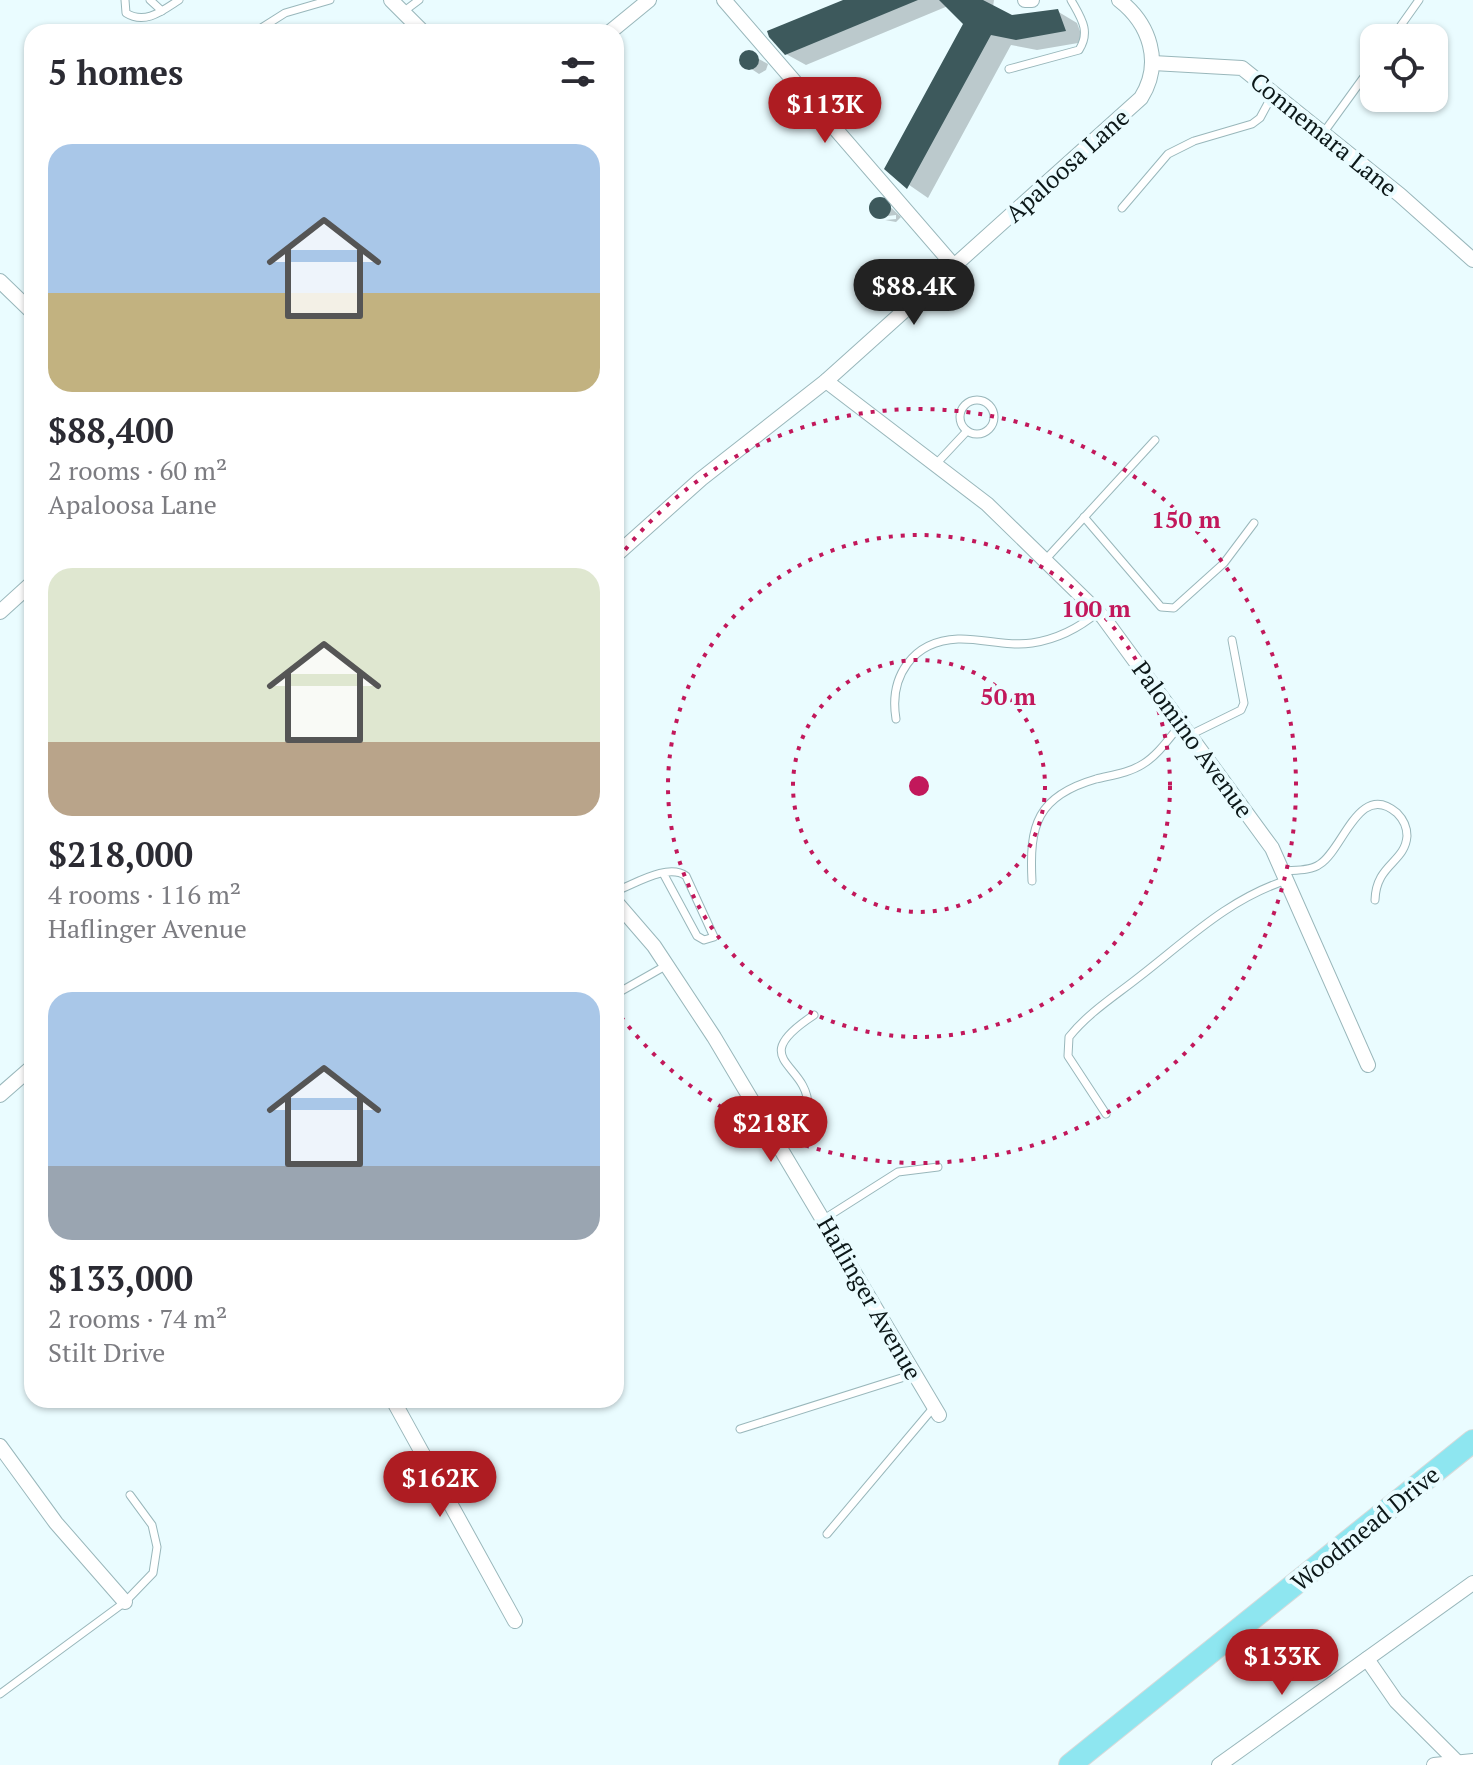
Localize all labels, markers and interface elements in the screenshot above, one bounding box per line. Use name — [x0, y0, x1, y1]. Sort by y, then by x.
map controls — [1360, 24, 1448, 112]
button: locate — [1360, 24, 1448, 112]
text: 5 homes — [48, 50, 183, 95]
icon: filters — [556, 50, 600, 94]
street label: Connemara Lane — [1244, 65, 1404, 203]
pin: $113K — [769, 77, 881, 145]
text: $113K — [786, 86, 864, 120]
street label: Apaloosa Lane — [998, 101, 1136, 229]
icon: home — [252, 196, 396, 340]
pin: $88.4K — [849, 259, 979, 327]
text: $88.4K — [872, 268, 956, 302]
text: $88,400 — [48, 408, 174, 453]
text: 2 rooms · 60 m² — [48, 453, 227, 487]
text: Apaloosa Lane — [48, 487, 217, 521]
text: 150 m — [1151, 503, 1221, 535]
text: 100 m — [1061, 592, 1131, 624]
icon: home — [252, 620, 396, 764]
street label: Palomino Avenue — [1125, 654, 1261, 824]
text: 50 m — [980, 680, 1036, 712]
centre of rings — [905, 772, 933, 800]
text: $218,000 — [48, 832, 193, 877]
text: 4 rooms · 116 m² — [48, 877, 241, 911]
text: Haflinger Avenue — [48, 911, 247, 945]
icon: home — [252, 1044, 396, 1188]
pin: $218K — [715, 1096, 827, 1164]
text: $218K — [732, 1105, 810, 1139]
street label: Haflinger Avenue — [810, 1210, 930, 1386]
text: $133,000 — [48, 1256, 193, 1301]
text: 2 rooms · 74 m² — [48, 1301, 227, 1335]
text: Stilt Drive — [48, 1335, 165, 1369]
pin: $162K — [384, 1451, 496, 1519]
street label: Woodmead Drive — [1284, 1458, 1446, 1598]
text: $162K — [401, 1460, 479, 1494]
pin: $133K — [1226, 1629, 1338, 1697]
text: $133K — [1243, 1638, 1321, 1672]

